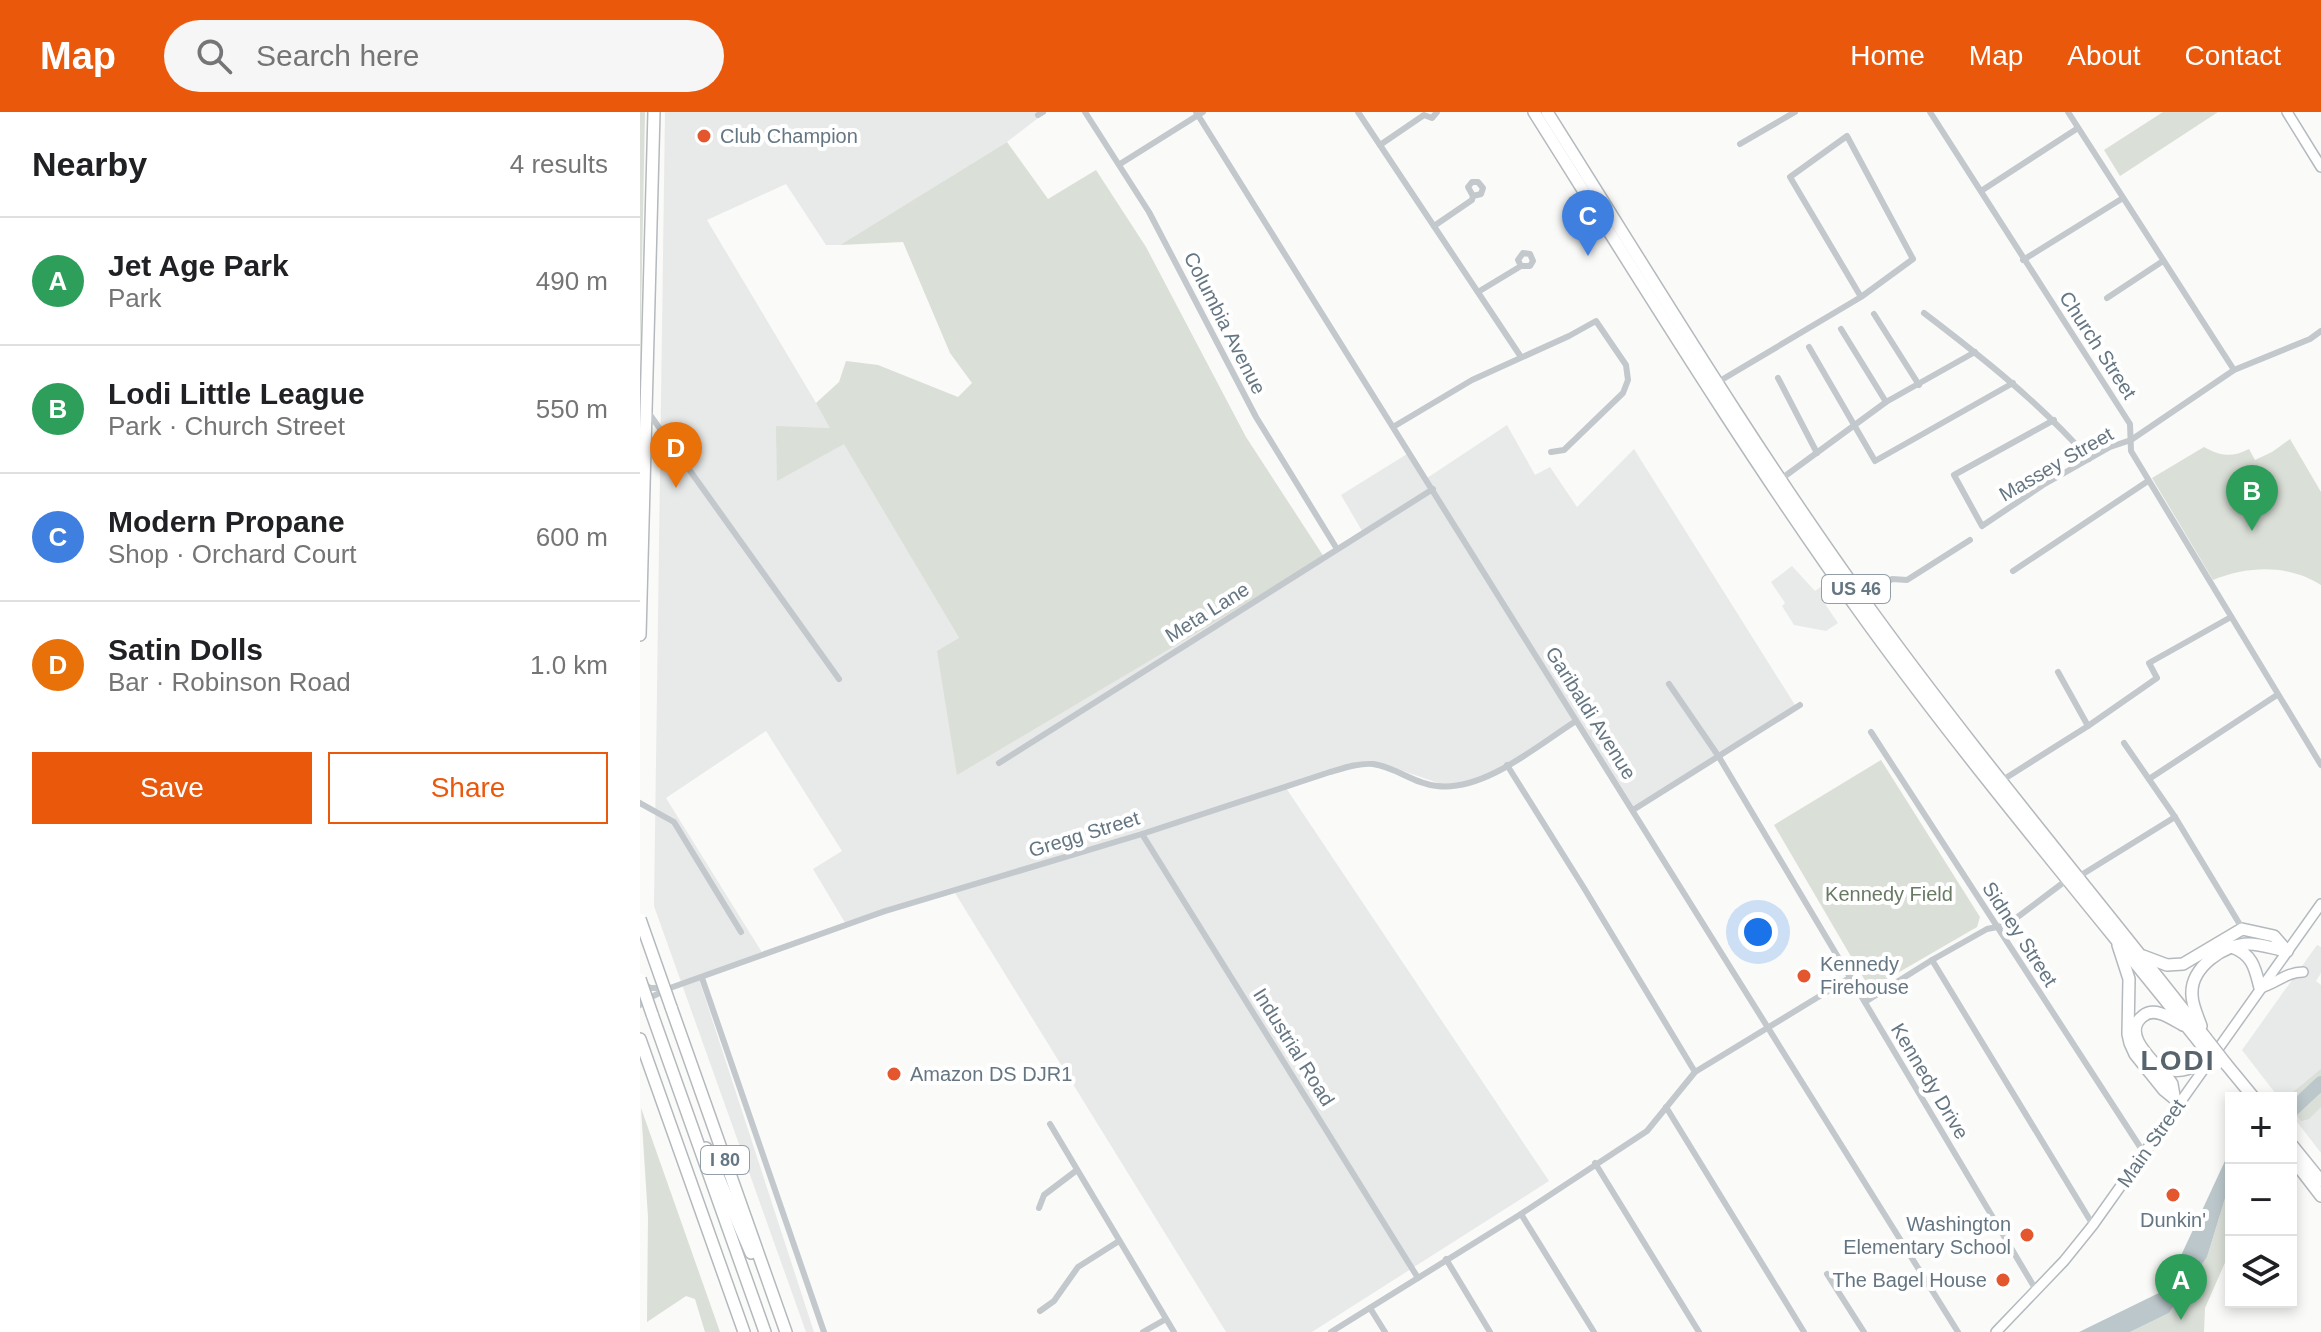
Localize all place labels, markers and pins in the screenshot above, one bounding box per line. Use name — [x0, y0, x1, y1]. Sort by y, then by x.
place label: Club Champion — [720, 125, 858, 147]
marker: Club Champion — [695, 127, 713, 145]
pin: C — [1562, 190, 1614, 256]
pin: D — [650, 422, 702, 488]
pin: B — [2226, 465, 2278, 531]
place label: Kennedy Firehouse — [1820, 953, 1909, 998]
marker: Kennedy Firehouse — [1795, 967, 1813, 985]
place label: Amazon DS DJR1 — [910, 1063, 1072, 1085]
marker: Amazon DS DJR1 — [885, 1065, 903, 1083]
marker: Dunkin' — [2164, 1186, 2182, 1204]
place label: Dunkin' — [2140, 1209, 2206, 1231]
place label: Washington Elementary School — [1843, 1213, 2011, 1258]
marker: Washington Elementary School — [2018, 1226, 2036, 1244]
pin: A — [2155, 1254, 2207, 1320]
place label: The Bagel House — [1832, 1269, 1987, 1291]
marker: The Bagel House — [1994, 1271, 2012, 1289]

